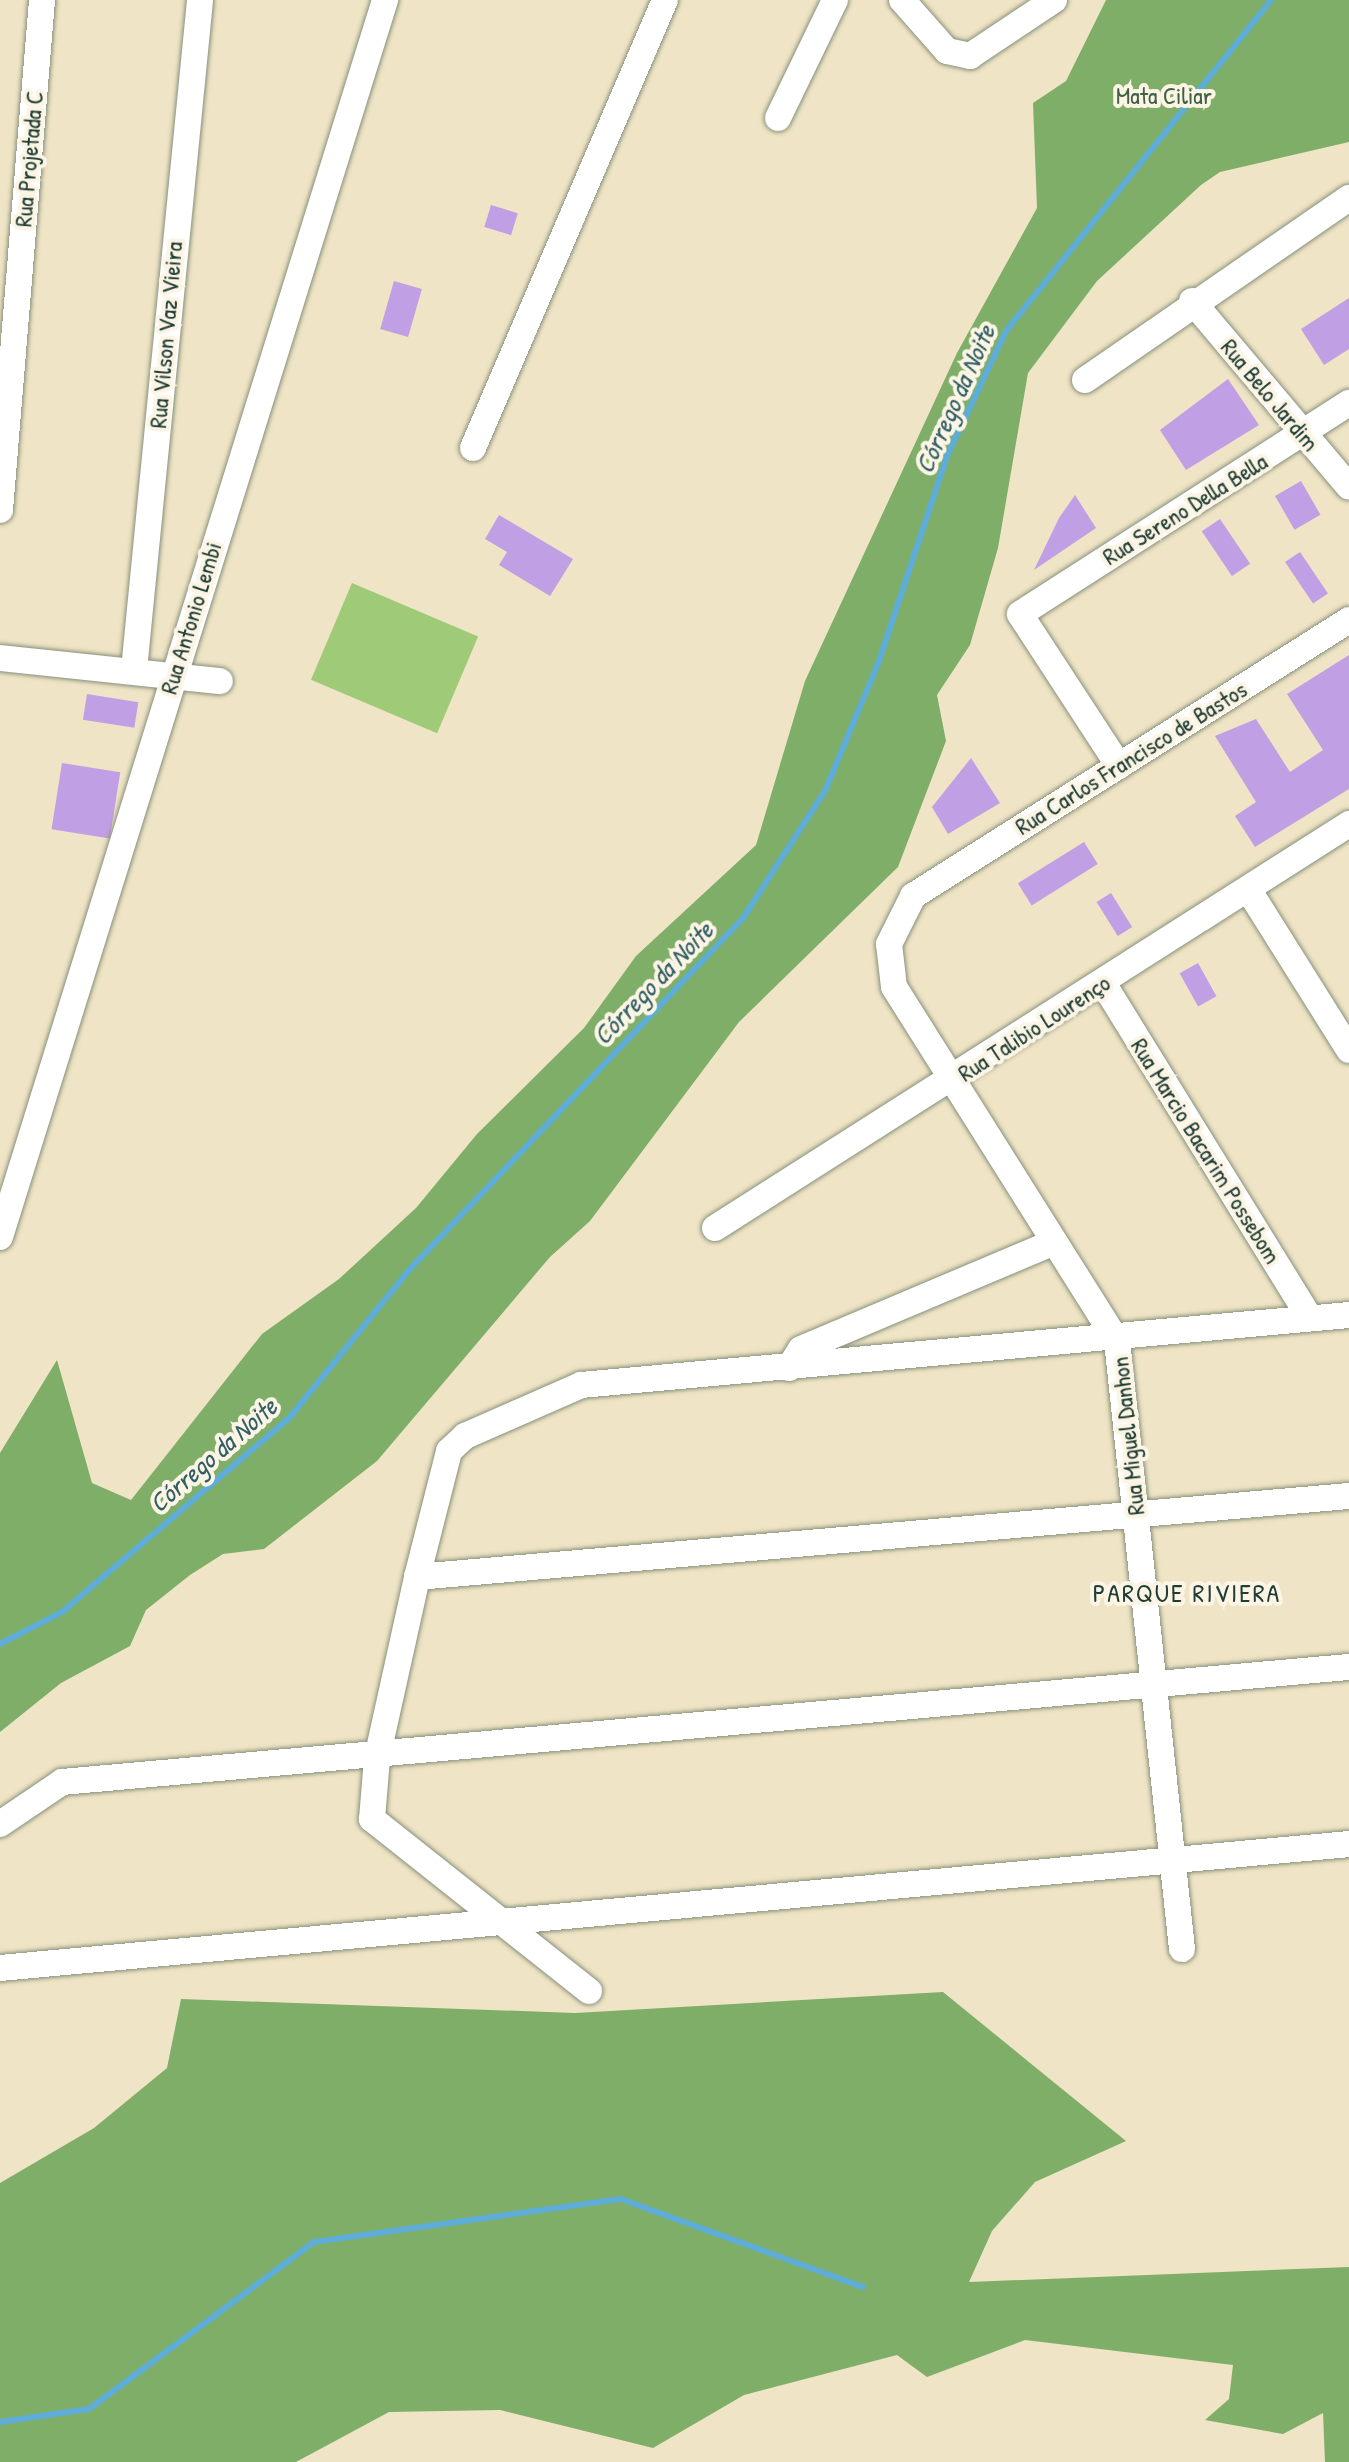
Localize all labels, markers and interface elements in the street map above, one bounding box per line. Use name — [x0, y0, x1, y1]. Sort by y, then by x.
park label: Mata Ciliar — [1116, 82, 1212, 110]
street label: Rua Projetada C — [9, 90, 49, 228]
street label: Rua Vilson Vaz Vieira — [144, 241, 188, 429]
water label: Córrego da Noite — [908, 320, 1002, 478]
street label: Rua Belo Jardim — [1215, 333, 1325, 457]
street label: Rua Sereno Della Bella — [1097, 447, 1273, 571]
street label: Rua Antonio Lembi — [154, 539, 228, 697]
street label: Rua Carlos Francisco de Bastos — [1010, 675, 1252, 841]
water label: Córrego da Noite — [587, 915, 719, 1051]
street label: Rua Talibio Lourenço — [953, 968, 1115, 1088]
street label: Rua Marcio Bacarim Possebom — [1125, 1033, 1287, 1269]
street label: Rua Miguel Danhon — [1105, 1355, 1151, 1517]
water label: Córrego da Noite — [143, 1391, 283, 1519]
district label: PARQUE RIVIERA — [1093, 1577, 1281, 1609]

